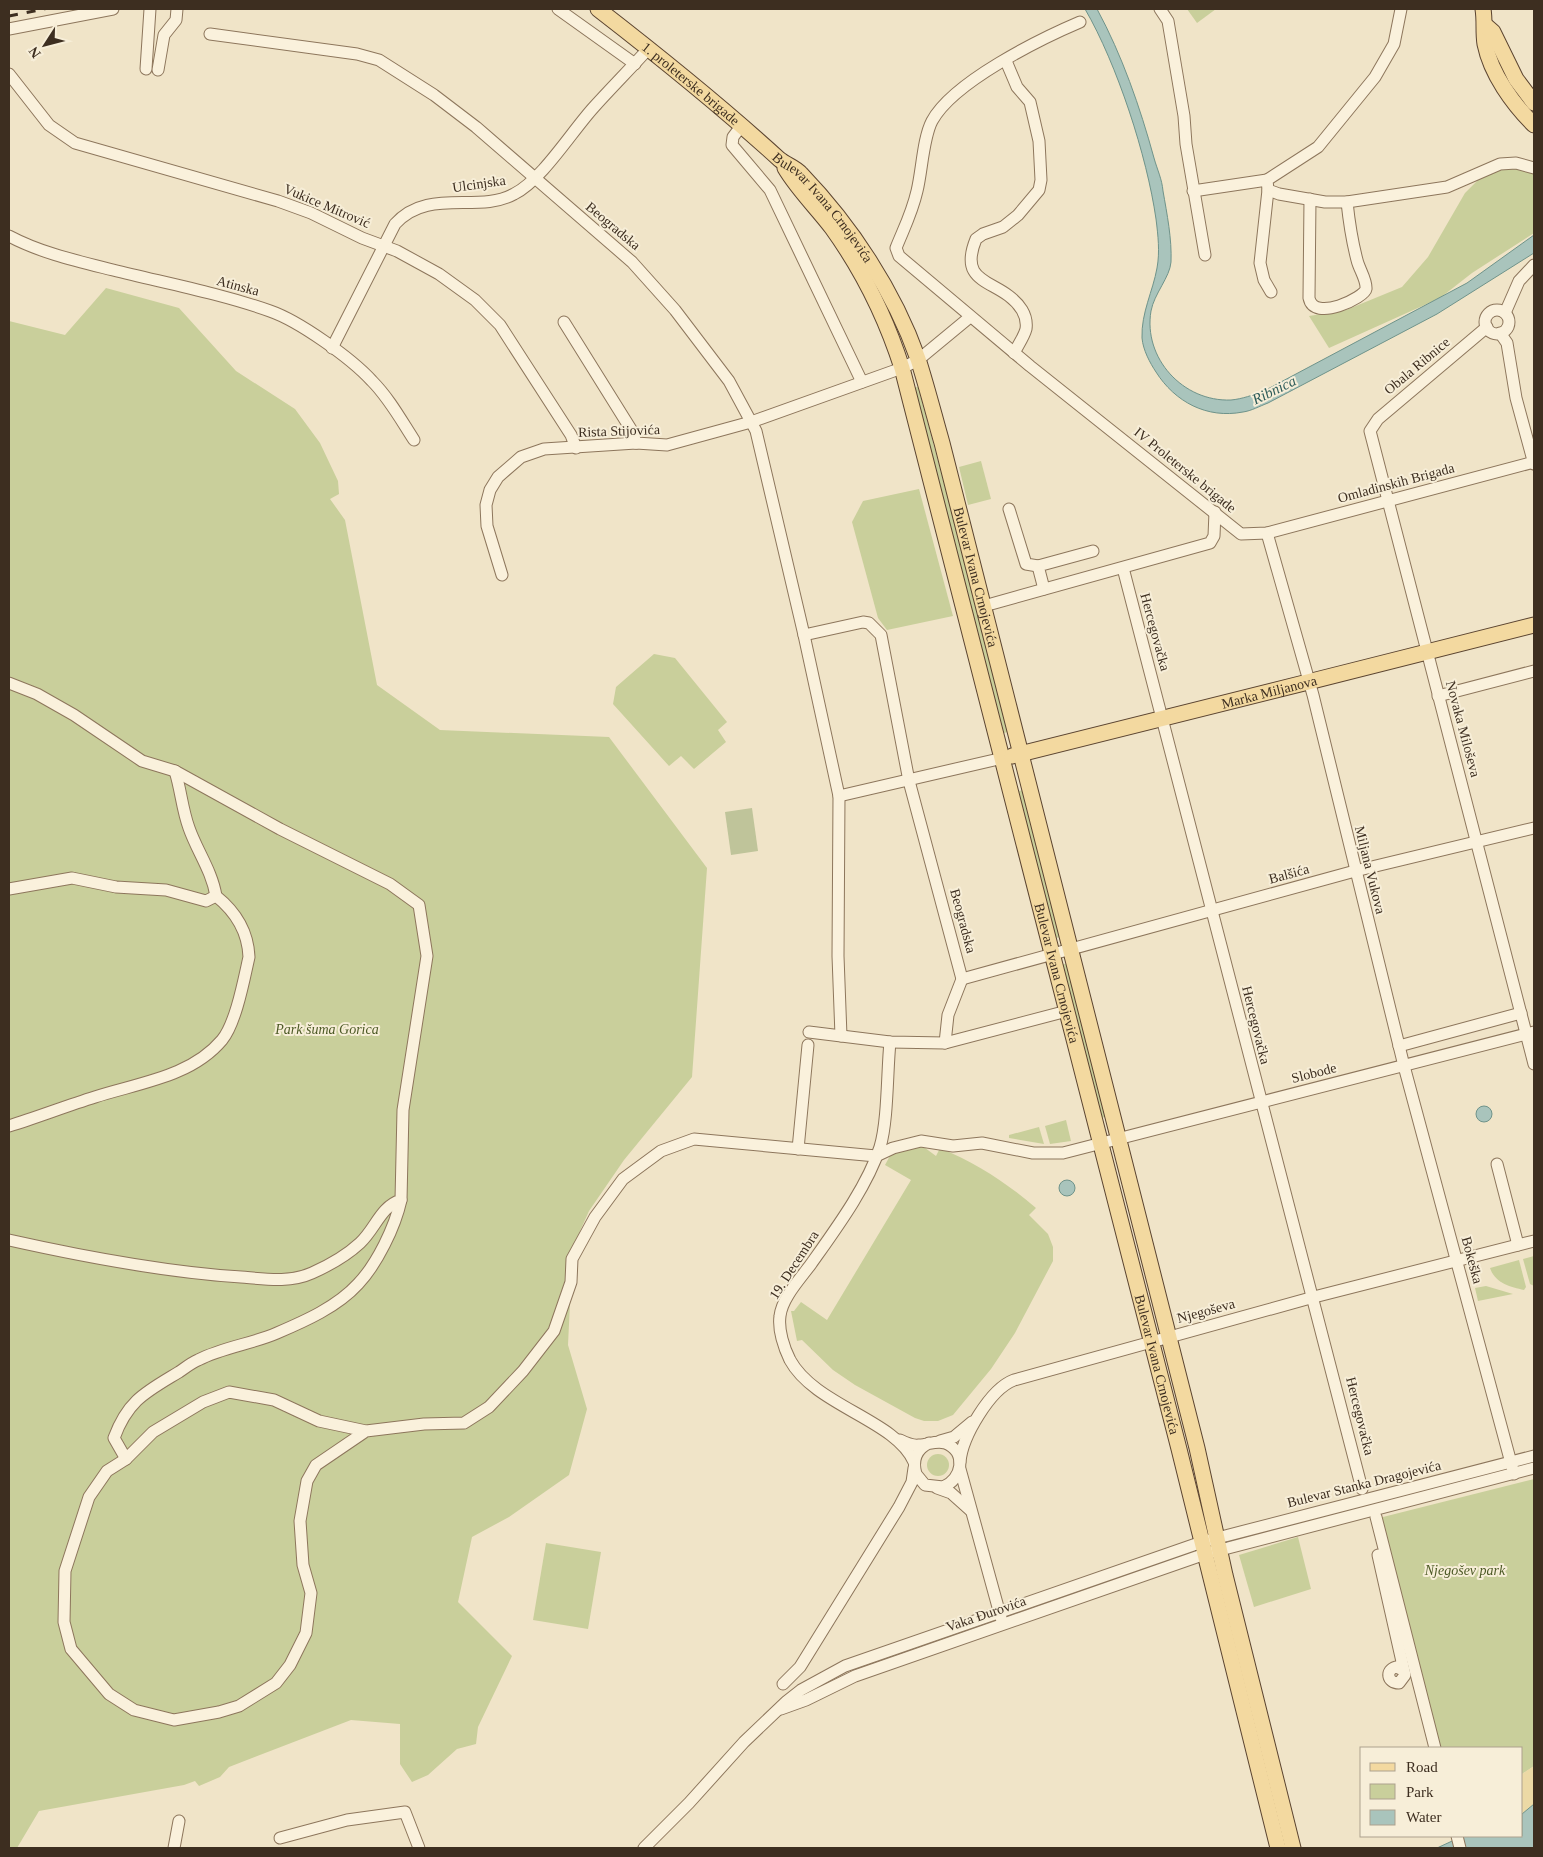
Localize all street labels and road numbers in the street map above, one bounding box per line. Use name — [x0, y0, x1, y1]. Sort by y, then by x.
street label: 1. proleterske brigade — [639, 39, 743, 128]
street label: Bulevar Ivana Crnojevića — [769, 149, 876, 266]
street label: Ulcinjska — [451, 173, 507, 195]
street label: Vukice Mitrović — [282, 181, 372, 231]
street label: Beogradska — [583, 199, 644, 253]
street label: Atinska — [215, 273, 262, 299]
street label: Obala Ribnice — [1381, 334, 1453, 398]
street label: Rista Stijovića — [578, 422, 661, 440]
street label: IV Proleterske brigade — [1131, 424, 1239, 516]
street label: Omladinskih Brigada — [1336, 460, 1457, 506]
street label: Bulevar Ivana Crnojevića — [951, 505, 1001, 649]
street label: Hercegovačka — [1137, 591, 1173, 673]
street label: Marka Miljanova — [1220, 672, 1319, 711]
street label: Novaka Miloševa — [1443, 679, 1483, 780]
street label: Miljana Vukova — [1352, 824, 1388, 916]
street label: Balšića — [1267, 861, 1312, 887]
street label: Beogradska — [947, 887, 979, 956]
street label: Bulevar Ivana Crnojevića — [1032, 901, 1082, 1045]
street label: Hercegovačka — [1239, 984, 1273, 1066]
street label: Slobode — [1290, 1060, 1338, 1086]
street label: 19. Decembra — [766, 1227, 822, 1302]
street label: Bokeška — [1459, 1235, 1486, 1286]
street label: Bulevar Ivana Crnojevića — [1132, 1293, 1183, 1437]
street label: Njegoševa — [1176, 1296, 1237, 1326]
street label: Hercegovačka — [1343, 1375, 1377, 1457]
street label: Bulevar Stanka Dragojevića — [1286, 1457, 1443, 1510]
street label: Vaka Đurovića — [944, 1593, 1029, 1635]

